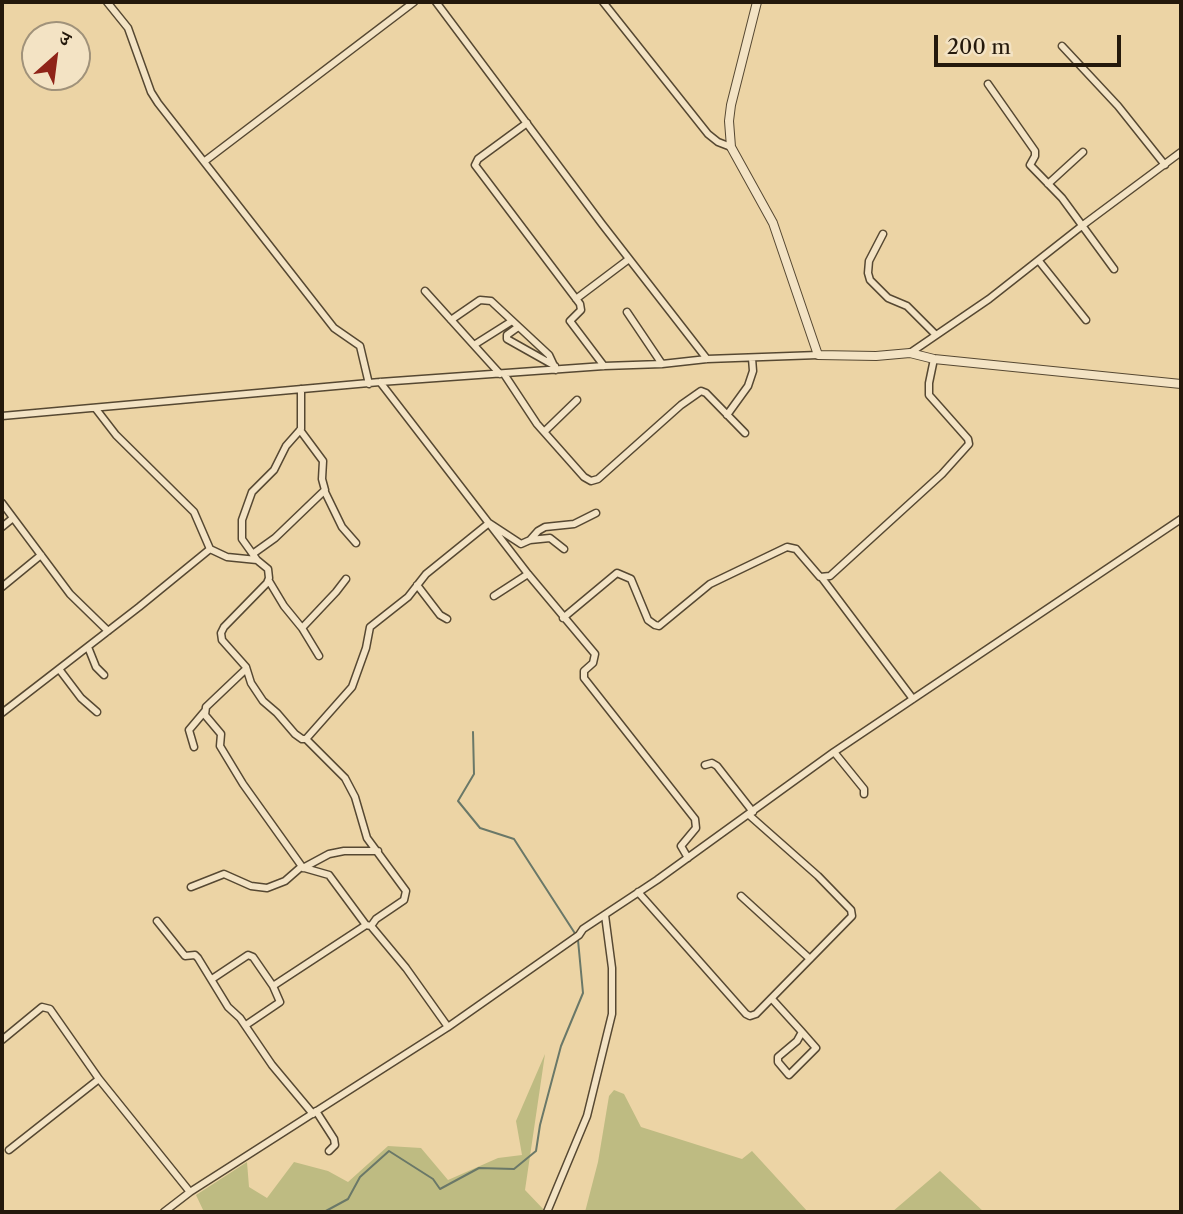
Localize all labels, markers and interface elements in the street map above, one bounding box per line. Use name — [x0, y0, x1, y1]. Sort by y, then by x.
north arrow — [21, 21, 91, 91]
scale bar — [938, 21, 1125, 65]
text: उ — [55, 26, 75, 51]
text: 200 m — [947, 34, 1011, 59]

